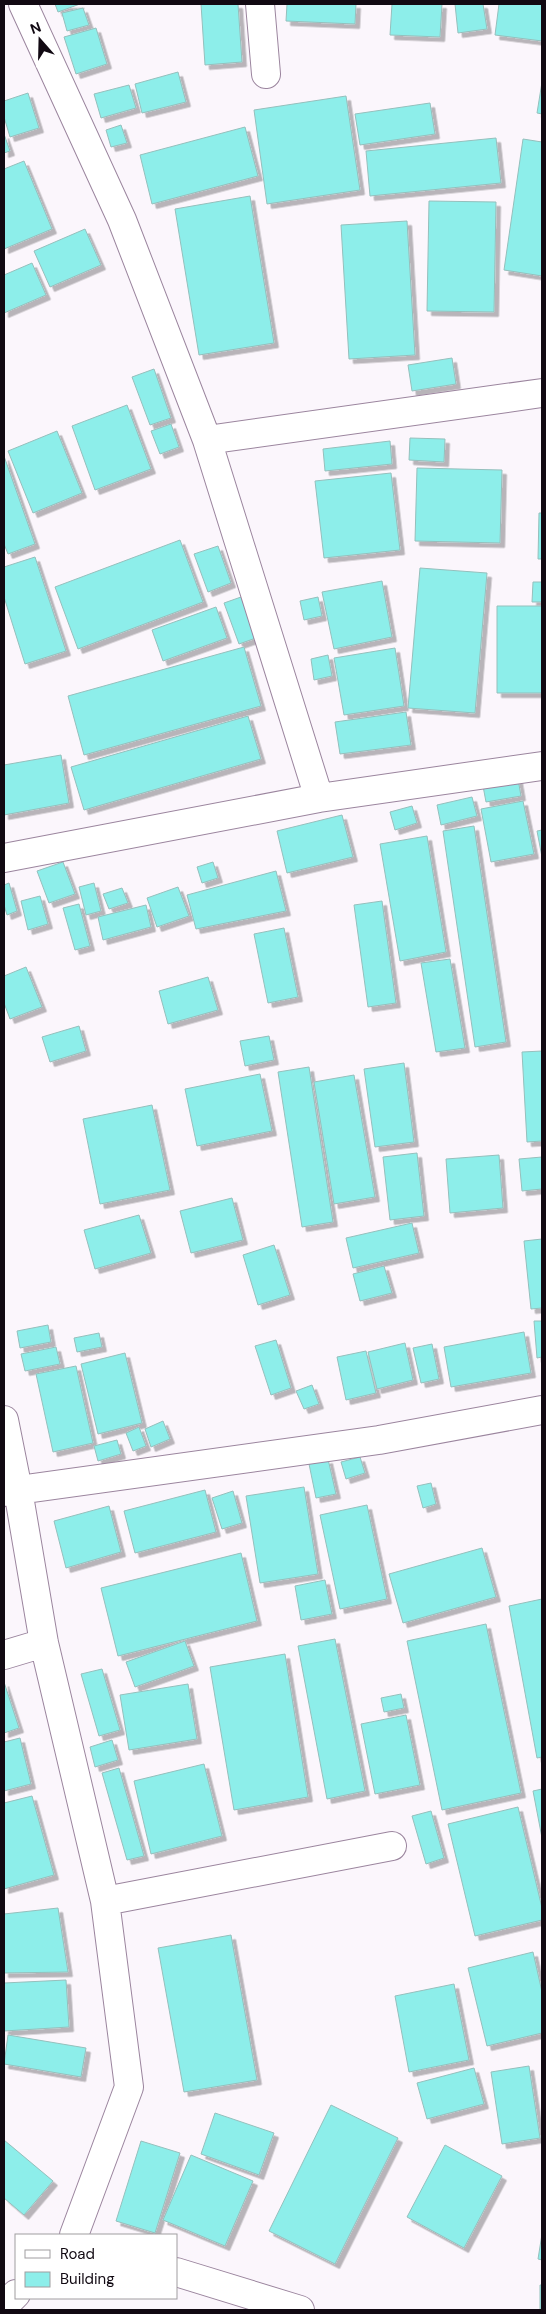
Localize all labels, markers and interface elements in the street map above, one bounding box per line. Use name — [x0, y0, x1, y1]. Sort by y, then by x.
north arrow — [15, 15, 65, 65]
text: N — [28, 18, 43, 38]
legend — [15, 2234, 178, 2299]
text: Road — [60, 2244, 95, 2264]
text: Building — [60, 2269, 115, 2289]

